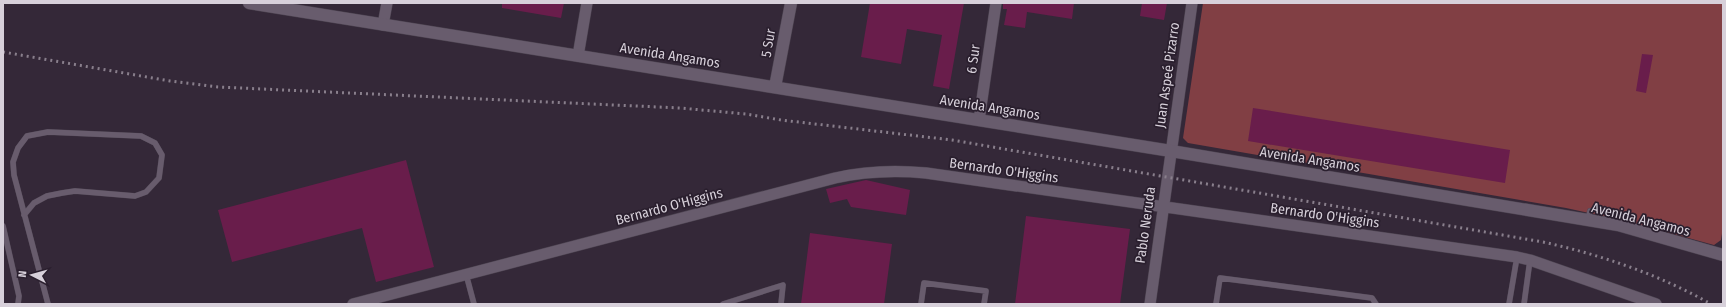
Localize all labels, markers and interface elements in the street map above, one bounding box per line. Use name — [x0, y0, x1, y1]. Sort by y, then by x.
street label: Juan Aspeé Pizarro — [1152, 21, 1183, 129]
street label: 5 Sur — [758, 27, 779, 59]
street label: Avenida Angamos — [619, 39, 721, 72]
street label: 6 Sur — [963, 43, 984, 75]
street label: Avenida Angamos — [939, 91, 1041, 124]
street label: Avenida Angamos — [1259, 143, 1361, 176]
street label: Bernardo O'Higgins — [948, 154, 1060, 187]
street label: Bernardo O'Higgins — [614, 184, 724, 229]
street label: Pablo Neruda — [1132, 186, 1159, 264]
street label: Bernardo O'Higgins — [1269, 199, 1381, 232]
street label: Avenida Angamos — [1590, 199, 1692, 240]
north arrow — [12, 255, 52, 295]
text: N — [16, 270, 29, 278]

